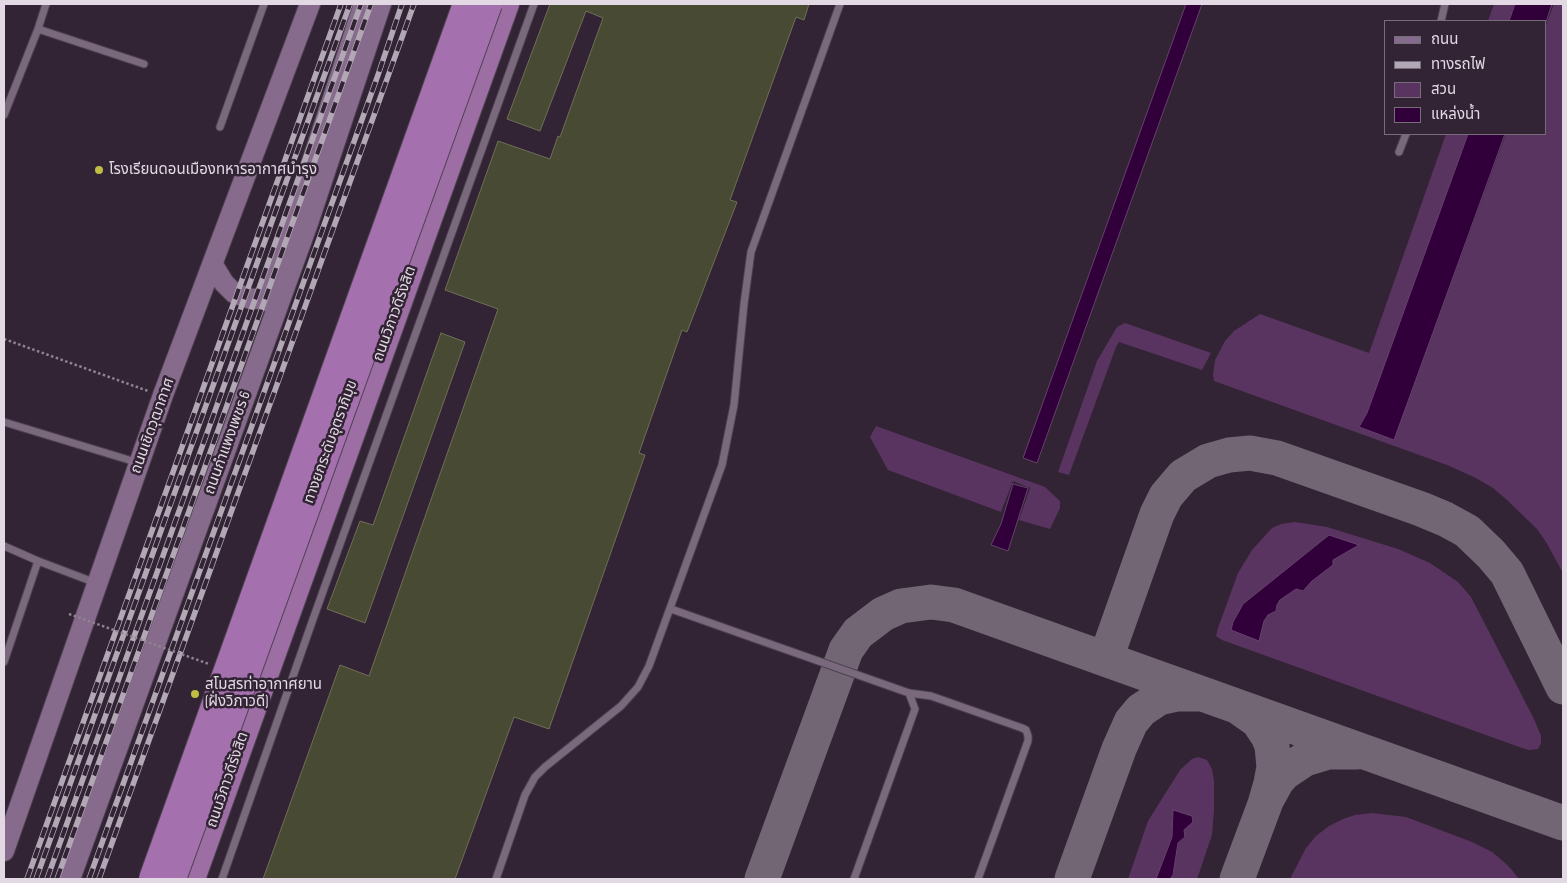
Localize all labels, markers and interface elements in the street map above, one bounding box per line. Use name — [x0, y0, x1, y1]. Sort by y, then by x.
legend — [1384, 20, 1547, 135]
text: ถนน — [1431, 30, 1458, 49]
text: ทางรถไฟ — [1431, 55, 1485, 74]
text: สวน — [1431, 80, 1456, 99]
text: แหล่งน้ำ — [1431, 105, 1480, 124]
place label: โรงเรียนดอนเมืองทหารอากาศบำรุง — [109, 161, 317, 179]
marker: โรงเรียนดอนเมืองทหารอากาศบำรุง — [93, 164, 105, 176]
street label: ถนนวิภาวดีรังสิต — [369, 264, 421, 364]
street label: ถนนเชิดวุฒากาศ — [127, 376, 179, 476]
street label: ทางยกระดับอุตราภิมุข — [300, 378, 362, 506]
street label: ถนนกำแพงเพชร 6 — [201, 389, 255, 497]
place label: สโมสรท่าอากาศยาน (ฝั่งวิภาวดี) — [205, 676, 322, 711]
marker: สโมสรท่าอากาศยาน (ฝั่งวิภาวดี) — [189, 688, 201, 700]
street label: ถนนวิภาวดีรังสิต — [203, 730, 253, 830]

